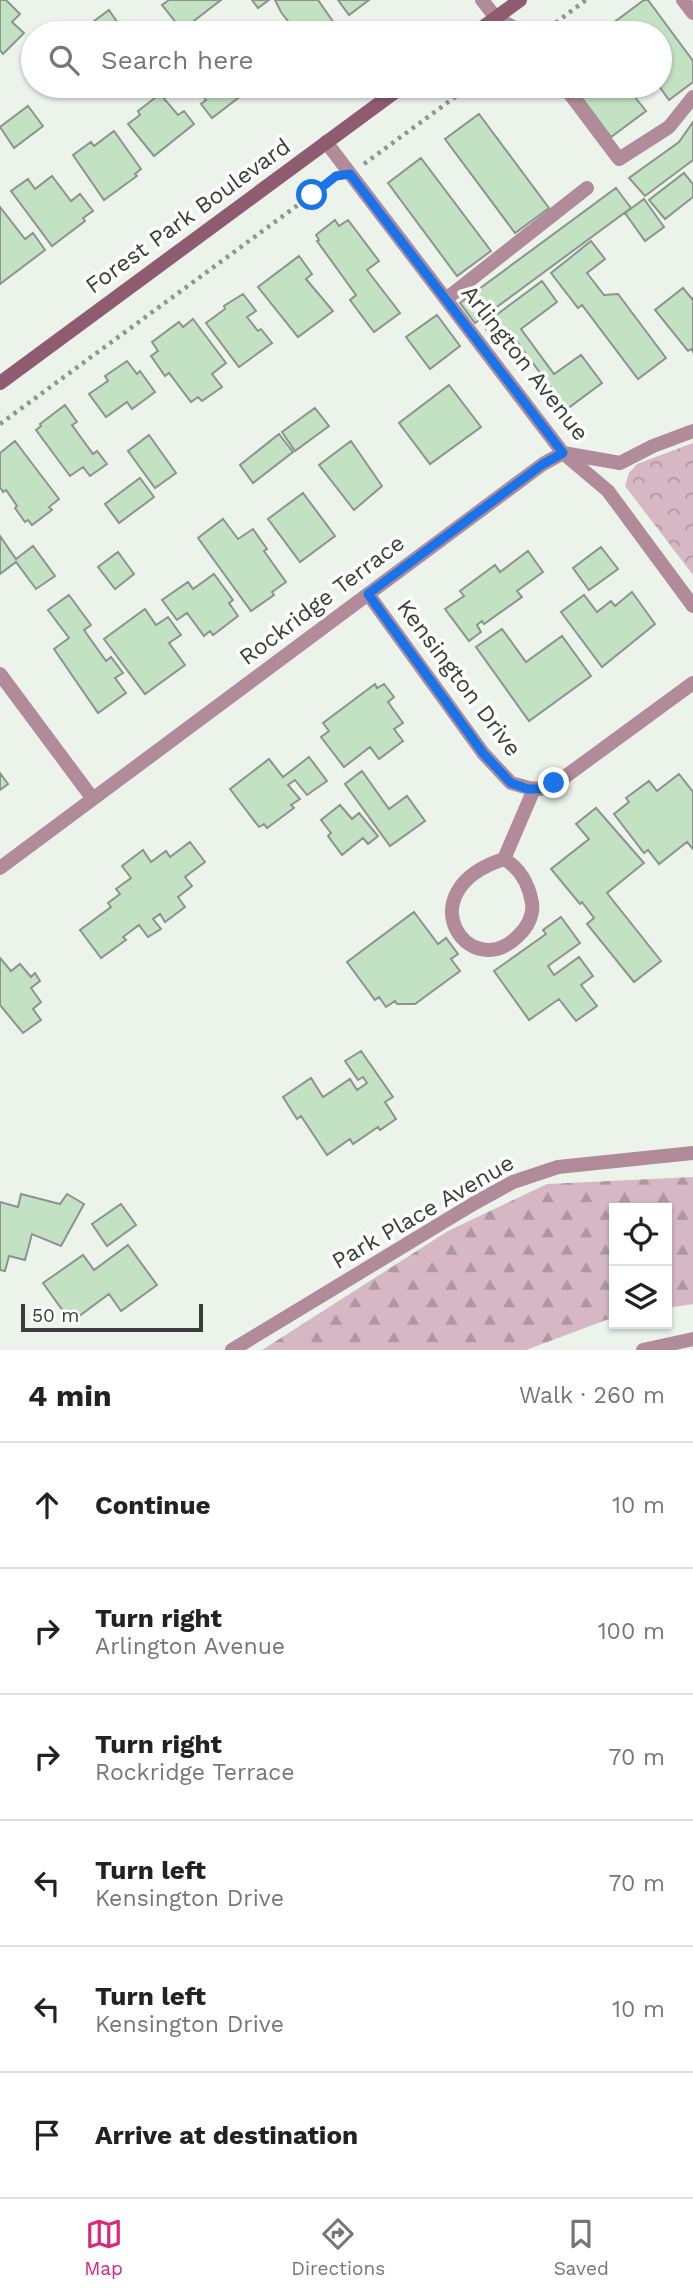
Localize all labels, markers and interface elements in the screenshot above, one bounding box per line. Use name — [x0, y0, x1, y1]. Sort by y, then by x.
search box — [21, 21, 672, 98]
icon: search — [45, 41, 83, 79]
text: Search here — [101, 45, 253, 75]
street label: Forest Park Boulevard — [80, 133, 296, 299]
route start — [296, 179, 327, 210]
street label: Arlington Avenue — [456, 280, 594, 446]
street label: Rockridge Terrace — [234, 529, 410, 671]
street label: Kensington Drive — [391, 594, 527, 762]
route end — [538, 767, 569, 798]
street label: Park Place Avenue — [327, 1149, 519, 1275]
map controls — [609, 1203, 672, 1329]
button: locate — [609, 1203, 672, 1266]
button: layers — [609, 1266, 672, 1329]
scale bar — [21, 1301, 203, 1333]
text: 50 m — [32, 1304, 79, 1327]
text: 4 min — [28, 1378, 112, 1413]
text: Walk · 260 m — [519, 1382, 665, 1409]
icon: ahead — [28, 1486, 66, 1524]
text: Continue — [95, 1490, 211, 1520]
text: 10 m — [612, 1492, 665, 1519]
text: Turn right — [95, 1603, 222, 1633]
icon: right — [28, 1612, 66, 1650]
text: 100 m — [598, 1618, 665, 1645]
text: Arlington Avenue — [95, 1633, 285, 1660]
text: Turn right — [95, 1729, 222, 1759]
icon: right — [28, 1738, 66, 1776]
text: 70 m — [608, 1744, 665, 1771]
text: Rockridge Terrace — [95, 1759, 295, 1786]
text: Turn left — [95, 1855, 206, 1885]
icon: left — [28, 1864, 66, 1902]
text: 70 m — [608, 1870, 665, 1897]
text: Kensington Drive — [95, 1885, 284, 1912]
text: Turn left — [95, 1981, 206, 2011]
icon: left — [28, 1990, 66, 2028]
text: 10 m — [612, 1996, 665, 2023]
text: Kensington Drive — [95, 2011, 284, 2038]
icon: arrive — [28, 2116, 66, 2154]
text: Arrive at destination — [95, 2120, 358, 2150]
tab: Map — [84, 2215, 123, 2280]
tab: Directions — [291, 2215, 385, 2280]
tab: Saved — [554, 2215, 609, 2280]

